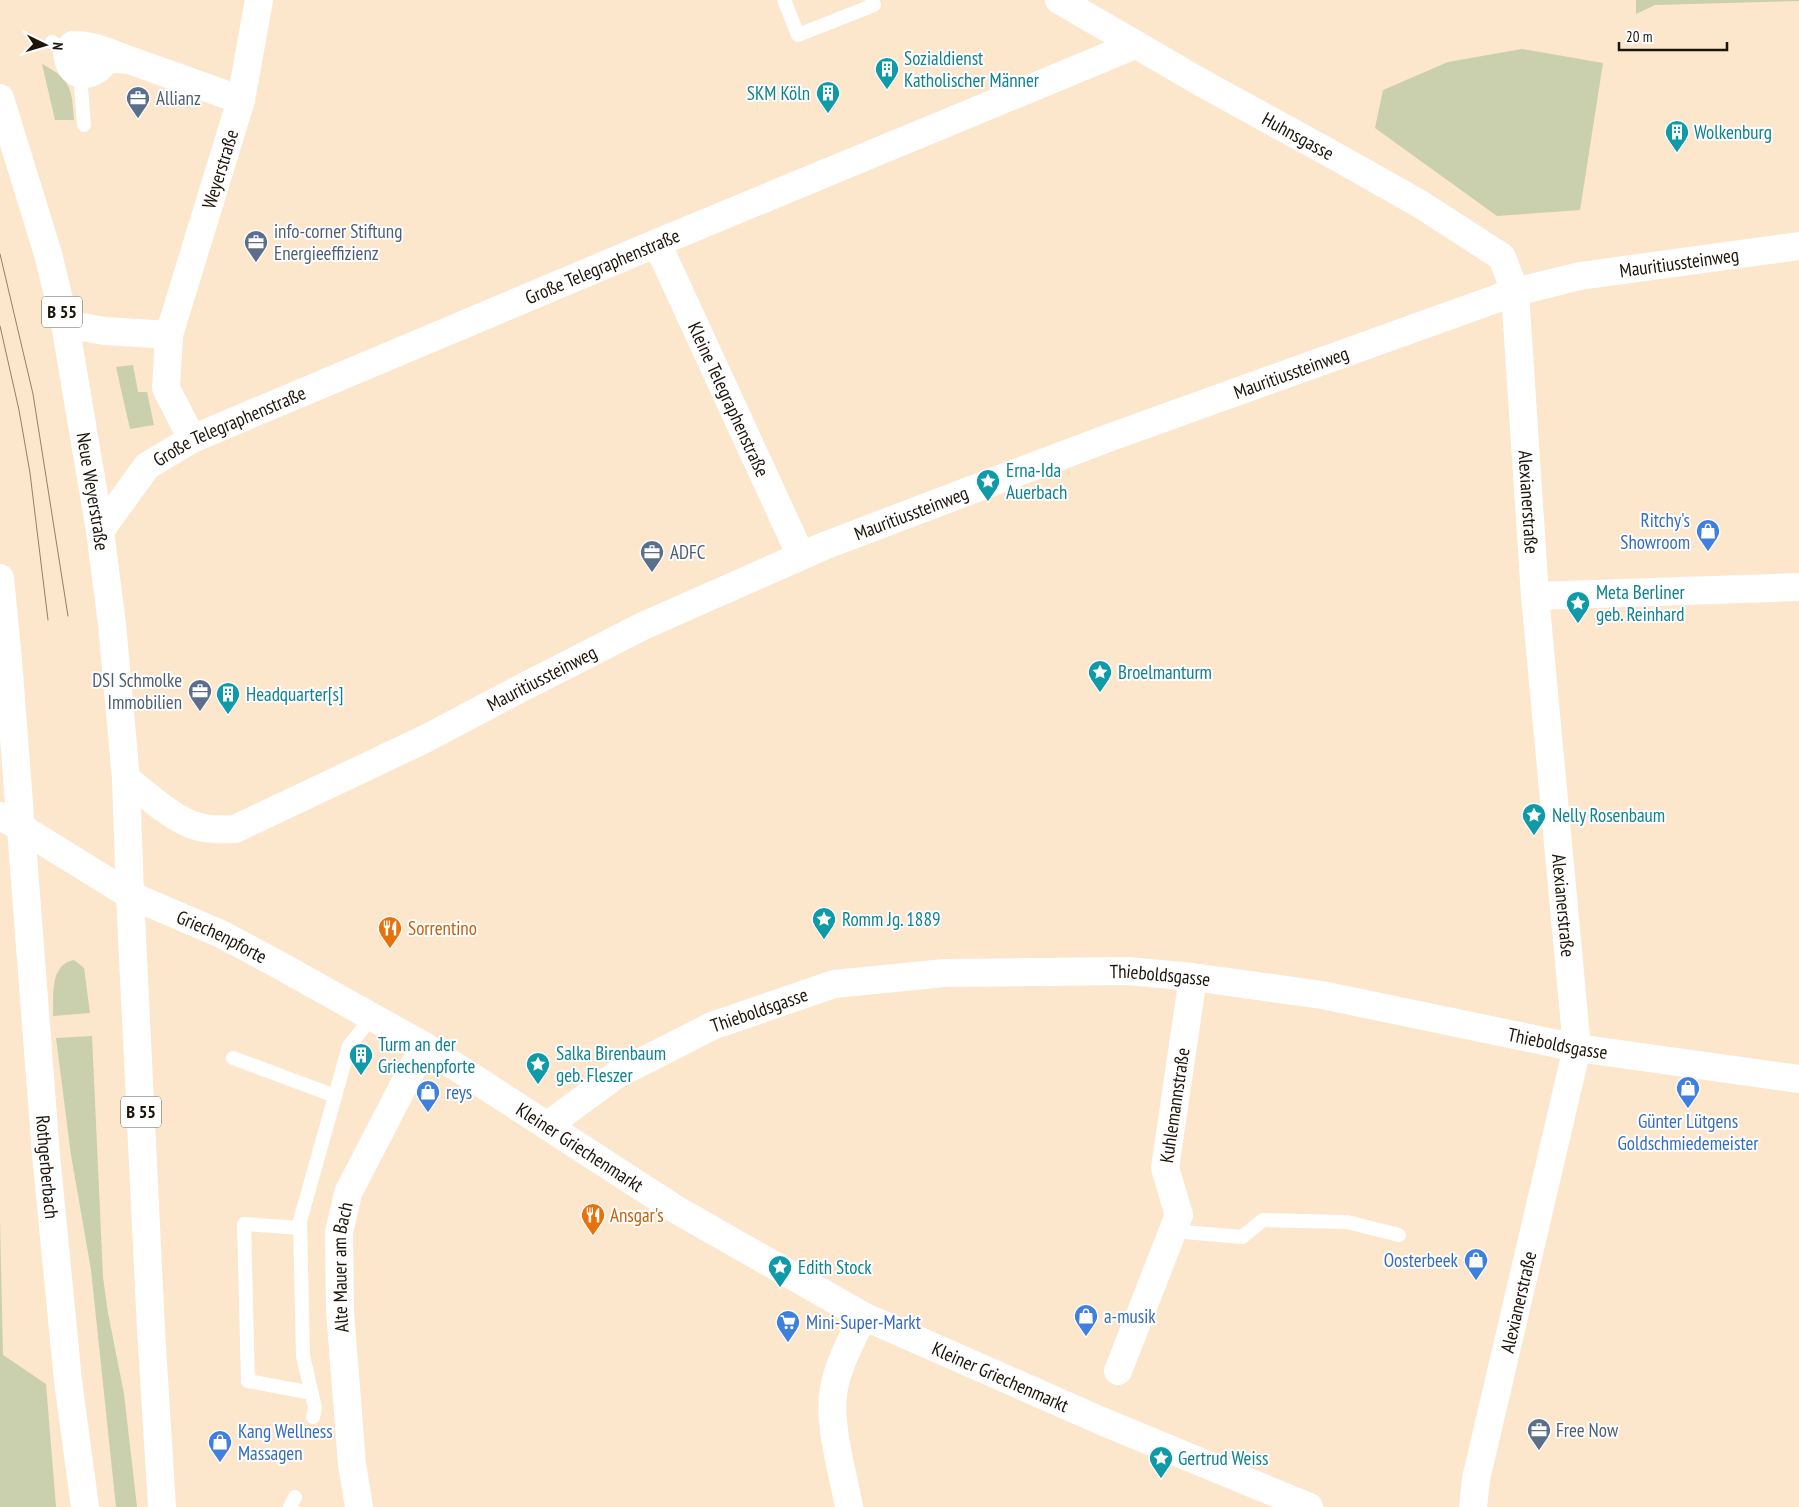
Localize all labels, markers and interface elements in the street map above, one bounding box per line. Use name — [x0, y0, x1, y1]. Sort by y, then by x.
north arrow — [20, 20, 70, 70]
scale bar — [1619, 20, 1726, 52]
text: 20 m — [1626, 27, 1652, 46]
text: N — [49, 42, 67, 51]
place label: Sozialdienst Katholischer Männer — [904, 46, 1040, 92]
building icon: Sozialdienst Katholischer Männer — [874, 56, 900, 90]
building icon: SKM Köln — [815, 80, 841, 114]
place label: SKM Köln — [747, 81, 810, 105]
office icon: Allianz — [125, 85, 151, 119]
place label: Allianz — [156, 86, 201, 110]
street label: Huhnsgasse — [1258, 106, 1338, 165]
building icon: Wolkenburg — [1664, 119, 1690, 153]
place label: Wolkenburg — [1694, 120, 1772, 144]
street label: Weyerstraße — [196, 126, 243, 211]
place label: info-corner Stiftung Energieeffizienz — [274, 219, 402, 265]
street label: Große Telegraphenstraße — [521, 223, 683, 309]
office icon: info-corner Stiftung Energieeffizienz — [243, 229, 269, 263]
street label: Mauritiussteinweg — [1618, 242, 1740, 282]
road number: B 55 — [42, 296, 82, 328]
street label: Kleine Telegraphenstraße — [683, 318, 775, 481]
street label: Mauritiussteinweg — [1230, 341, 1352, 404]
street label: Große Telegraphenstraße — [149, 380, 309, 472]
street label: Neue Weyerstraße — [72, 430, 114, 552]
street label: Alexianerstraße — [1513, 449, 1544, 555]
place label: Erna-Ida Auerbach — [1006, 458, 1067, 504]
place icon: Erna-Ida Auerbach — [975, 468, 1001, 502]
street label: Mauritiussteinweg — [851, 480, 972, 545]
place label: Ritchy's Showroom — [1620, 508, 1690, 554]
shop icon: Ritchy's Showroom — [1695, 518, 1721, 552]
office icon: ADFC — [639, 539, 665, 573]
place label: ADFC — [670, 540, 706, 564]
place label: Meta Berliner geb. Reinhard — [1596, 580, 1686, 626]
place icon: Meta Berliner geb. Reinhard — [1565, 590, 1591, 624]
street label: Mauritiussteinweg — [483, 640, 601, 716]
place icon: Broelmanturm — [1087, 659, 1113, 693]
place label: Broelmanturm — [1118, 660, 1212, 684]
place label: DSI Schmolke Immobilien — [92, 668, 182, 714]
office icon: DSI Schmolke Immobilien — [187, 678, 213, 712]
building icon: Headquarter[s] — [215, 681, 241, 715]
place label: Headquarter[s] — [246, 682, 344, 706]
place icon: Nelly Rosenbaum — [1521, 802, 1547, 836]
place label: Nelly Rosenbaum — [1552, 803, 1665, 827]
street label: Alexianerstraße — [1547, 853, 1580, 958]
street label: Griechenpforte — [173, 904, 271, 968]
place icon: Romm Jg. 1889 — [811, 906, 837, 940]
place label: Romm Jg. 1889 — [842, 907, 941, 931]
restaurant icon: Sorrentino — [377, 915, 403, 949]
place label: Sorrentino — [408, 916, 477, 940]
street label: Thieboldsgasse — [1110, 959, 1212, 991]
street label: Thieboldsgasse — [707, 982, 811, 1038]
street label: Thieboldsgasse — [1506, 1022, 1609, 1064]
place label: Turm an der Griechenpforte — [378, 1032, 475, 1078]
place label: Salka Birenbaum geb. Fleszer — [556, 1041, 666, 1087]
building icon: Turm an der Griechenpforte — [348, 1042, 374, 1076]
street label: Kuhlemannstraße — [1154, 1046, 1195, 1164]
place icon: Salka Birenbaum geb. Fleszer — [525, 1051, 551, 1085]
shop icon: Günter Lütgens Goldschmiedemeister — [1675, 1075, 1701, 1109]
shop icon: reys — [415, 1079, 441, 1113]
place label: reys — [446, 1080, 472, 1104]
road number: B 55 — [121, 1096, 161, 1128]
street label: Kleiner Griechenmarkt — [512, 1097, 649, 1197]
place label: Günter Lütgens Goldschmiedemeister — [1617, 1109, 1759, 1155]
street label: Rothgerberbach — [31, 1114, 64, 1220]
street label: Alte Mauer am Bach — [327, 1200, 358, 1334]
restaurant icon: Ansgar's — [580, 1202, 606, 1236]
place label: Ansgar's — [610, 1203, 664, 1227]
shop icon: Oosterbeek — [1463, 1247, 1489, 1281]
place label: Oosterbeek — [1384, 1248, 1459, 1272]
street label: Alexianerstraße — [1495, 1249, 1541, 1355]
place icon: Edith Stock — [767, 1254, 793, 1288]
place label: Edith Stock — [798, 1255, 872, 1279]
shop icon: a-musik — [1073, 1303, 1099, 1337]
place label: a-musik — [1104, 1304, 1156, 1328]
supermarket icon: Mini-Super-Markt — [775, 1309, 801, 1343]
place label: Mini-Super-Markt — [806, 1310, 922, 1334]
street label: Kleiner Griechenmarkt — [928, 1336, 1073, 1417]
office icon: Free Now — [1526, 1417, 1552, 1451]
place label: Free Now — [1556, 1418, 1619, 1442]
place label: Kang Wellness Massagen — [238, 1419, 333, 1465]
shop icon: Kang Wellness Massagen — [207, 1429, 233, 1463]
place icon: Gertrud Weiss — [1148, 1445, 1174, 1479]
place label: Gertrud Weiss — [1178, 1446, 1268, 1470]

